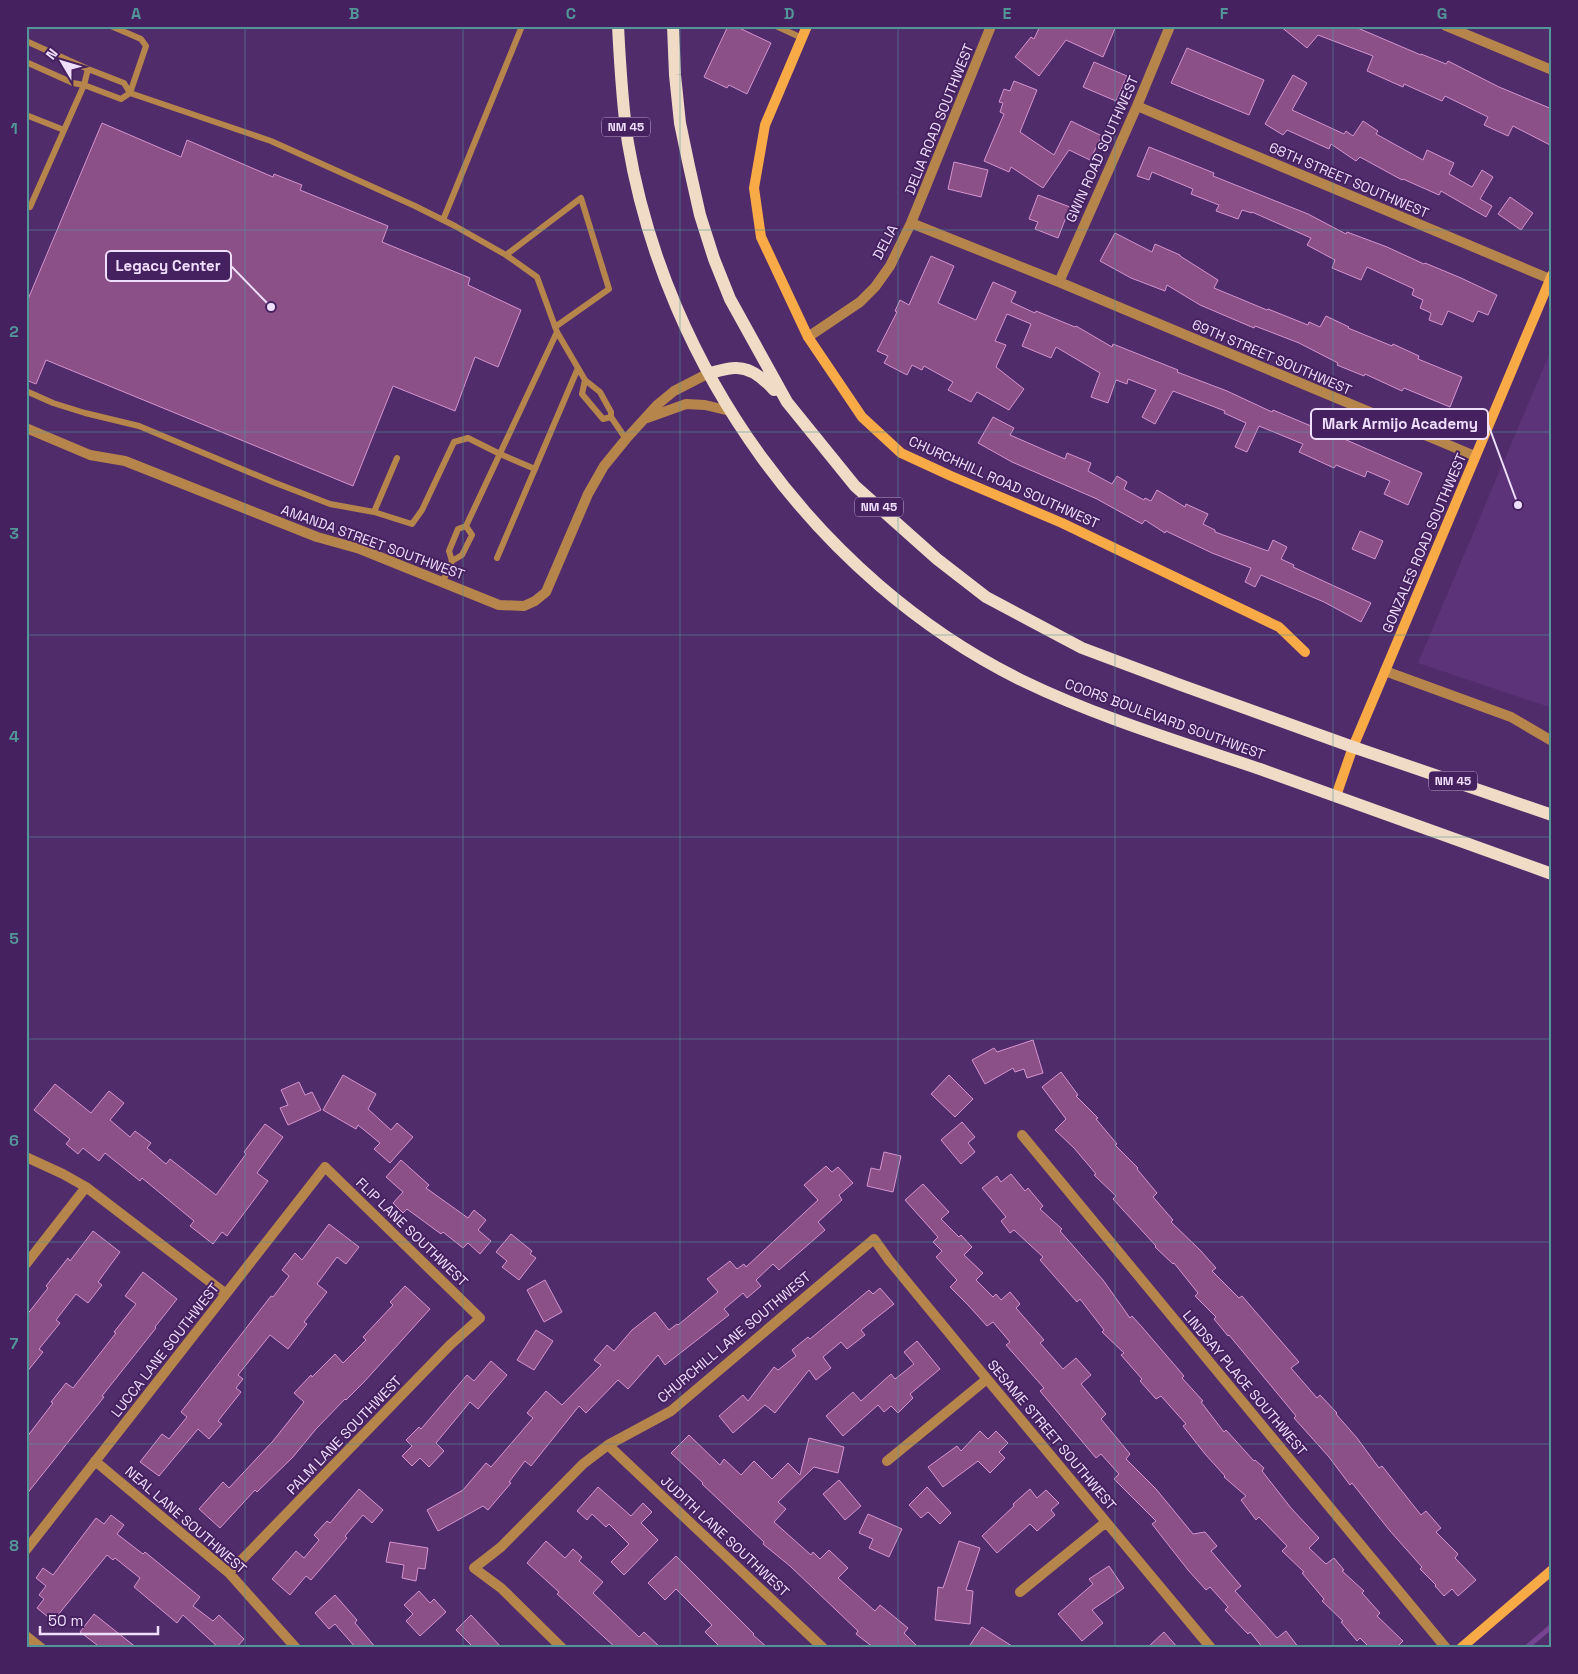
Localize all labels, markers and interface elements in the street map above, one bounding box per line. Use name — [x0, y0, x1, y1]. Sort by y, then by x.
text: A — [131, 3, 141, 24]
text: B — [349, 3, 359, 24]
text: C — [566, 3, 576, 24]
text: D — [784, 3, 794, 24]
text: E — [1003, 3, 1012, 24]
text: F — [1220, 3, 1229, 24]
text: G — [1437, 3, 1447, 24]
north arrow — [38, 38, 88, 88]
street label: DELIA ROAD SOUTHWEST — [900, 41, 978, 197]
text: N — [42, 45, 62, 63]
street label: GWIN ROAD SOUTHWEST — [1061, 73, 1143, 225]
text: 1 — [10, 118, 18, 139]
road number: NM 45 — [602, 118, 650, 136]
street label: 68TH STREET SOUTHWEST — [1266, 138, 1432, 222]
street label: DELIA — [868, 221, 902, 263]
callout: Legacy Center — [106, 251, 231, 281]
text: Legacy Center — [115, 256, 221, 275]
street label: 69TH STREET SOUTHWEST — [1189, 315, 1355, 399]
text: 2 — [9, 321, 19, 342]
callout: Mark Armijo Academy — [1311, 409, 1488, 439]
text: Mark Armijo Academy — [1322, 414, 1478, 433]
street label: CHURCHHILL ROAD SOUTHWEST — [906, 432, 1102, 532]
street label: GONZALES ROAD SOUTHWEST — [1378, 450, 1470, 636]
road number: NM 45 — [855, 498, 903, 516]
street label: AMANDA STREET SOUTHWEST — [279, 500, 467, 584]
text: 3 — [9, 523, 19, 544]
street label: COORS BOULEVARD SOUTHWEST — [1062, 674, 1268, 764]
text: 4 — [9, 726, 19, 747]
road number: NM 45 — [1429, 771, 1477, 790]
text: 5 — [9, 928, 19, 949]
text: 6 — [9, 1130, 19, 1151]
street label: FLIP LANE SOUTHWEST — [352, 1174, 472, 1290]
street label: CHURCHILL LANE SOUTHWEST — [654, 1267, 814, 1407]
street label: LUCCA LANE SOUTHWEST — [107, 1279, 223, 1421]
street label: LINDSAY PLACE SOUTHWEST — [1179, 1307, 1311, 1459]
text: 7 — [10, 1333, 19, 1354]
street label: SESAME STREET SOUTHWEST — [984, 1356, 1120, 1514]
street label: PALM LANE SOUTHWEST — [283, 1372, 405, 1498]
street label: NEAL LANE SOUTHWEST — [121, 1462, 251, 1578]
street label: JUDITH LANE SOUTHWEST — [657, 1472, 793, 1600]
text: 8 — [9, 1535, 19, 1556]
scale bar — [40, 1604, 158, 1636]
text: 50 m — [48, 1611, 83, 1630]

